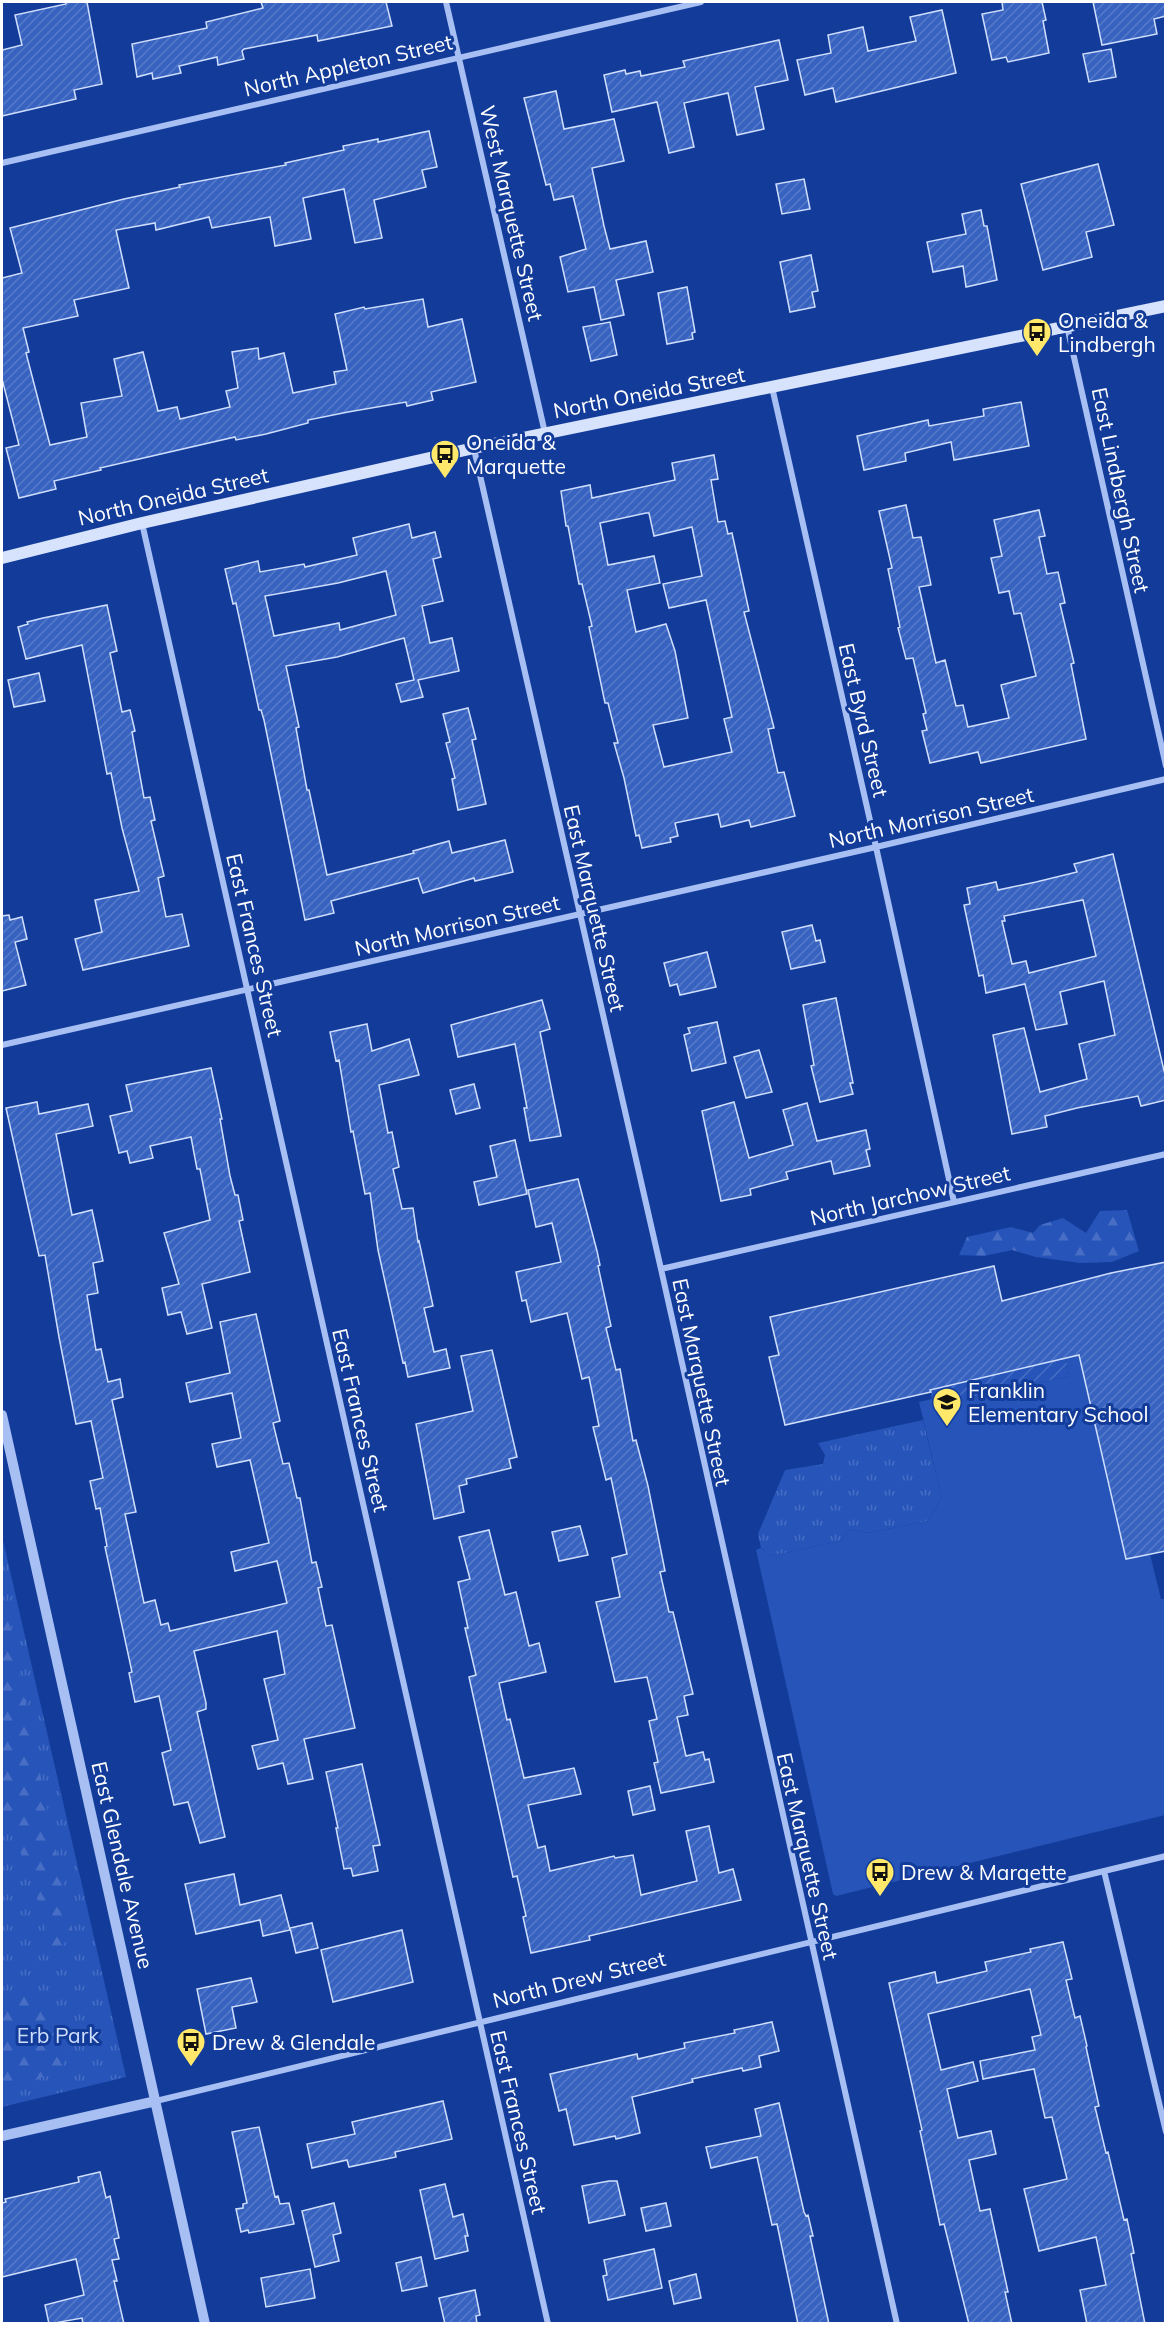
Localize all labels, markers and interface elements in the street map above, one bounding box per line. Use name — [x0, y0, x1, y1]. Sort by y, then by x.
street label: North Appleton Street — [241, 28, 455, 102]
street label: West Marquette Street — [475, 103, 549, 323]
place label: Oneida & Lindbergh — [1058, 307, 1156, 357]
bus stop icon: Oneida & Lindbergh — [1021, 316, 1053, 358]
street label: North Oneida Street — [551, 361, 747, 423]
street label: East Lindbergh Street — [1087, 385, 1155, 595]
place label: Oneida & Marquette — [466, 429, 566, 479]
bus stop icon: Oneida & Marquette — [429, 438, 461, 480]
street label: North Oneida Street — [75, 461, 271, 531]
street label: East Byrd Street — [834, 641, 894, 799]
street label: North Morrison Street — [826, 781, 1036, 853]
street label: East Marquette Street — [559, 802, 631, 1014]
street label: East Frances Street — [221, 851, 289, 1039]
street label: North Morrison Street — [352, 889, 562, 961]
street label: North Jarchow Street — [808, 1159, 1012, 1231]
street label: East Marquette Street — [667, 1276, 737, 1488]
street label: East Frances Street — [327, 1326, 395, 1514]
place label: Franklin Elementary School — [968, 1377, 1149, 1427]
school or university icon: Franklin Elementary School — [931, 1386, 963, 1428]
street label: East Marquette Street — [772, 1750, 844, 1962]
street label: East Glendale Avenue — [86, 1759, 160, 1971]
bus stop icon: Drew & Marqette — [864, 1856, 896, 1898]
place label: Drew & Marqette — [901, 1859, 1067, 1885]
street label: North Drew Street — [490, 1945, 668, 2013]
park label: Erb Park — [17, 2022, 99, 2048]
bus stop icon: Drew & Glendale — [175, 2026, 207, 2068]
street label: East Frances Street — [485, 2028, 553, 2216]
place label: Drew & Glendale — [212, 2029, 375, 2055]

